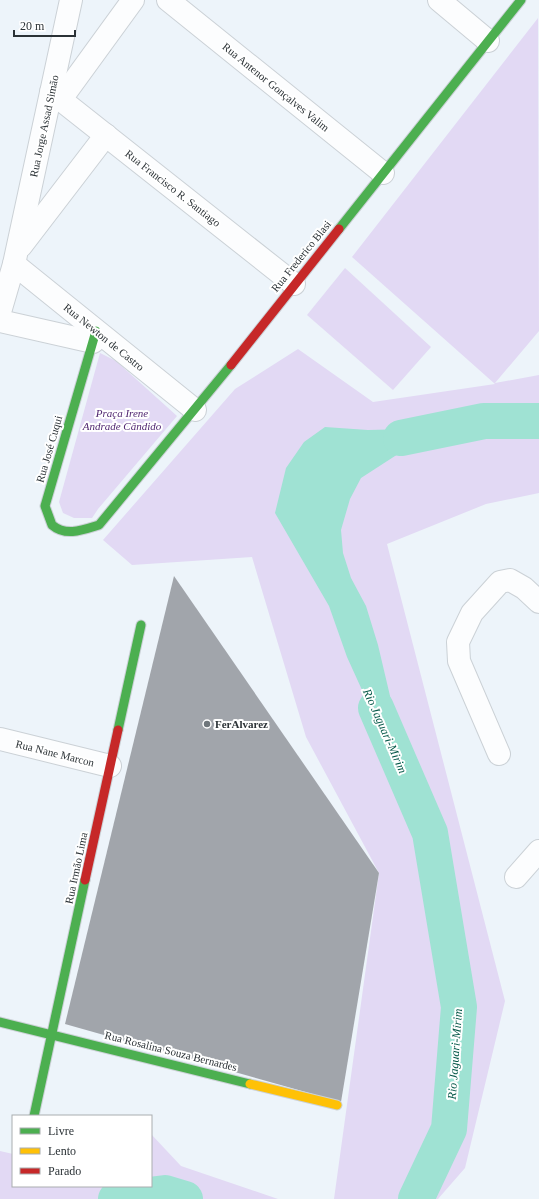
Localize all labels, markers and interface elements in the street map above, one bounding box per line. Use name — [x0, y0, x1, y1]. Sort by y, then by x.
scale bar — [14, 12, 75, 38]
text: 20 m — [20, 19, 45, 33]
street label: Rua Antenor Gonçalves Valim — [220, 40, 332, 134]
street label: Rua Jorge Assad Simão — [27, 73, 61, 178]
street label: Rua Francisco R. Santiago — [123, 147, 223, 229]
street label: Rua Frederico Blasi — [269, 218, 333, 294]
street label: Rua Newton de Castro — [61, 301, 147, 373]
park label: Praça Irene Andrade Cândido — [82, 407, 162, 432]
street label: Rua José Cuqui — [34, 414, 64, 484]
water label: Rio Jaguari-Mirim — [360, 686, 410, 776]
place label: FerAlvarez — [215, 718, 268, 730]
marker: FerAlvarez — [202, 719, 212, 729]
street label: Rua Nane Marcon — [14, 737, 96, 769]
street label: Rua Irmão Lima — [63, 831, 89, 905]
water label: Rio Jaguari-Mirim — [445, 1008, 465, 1101]
street label: Rua Rosalina Souza Bernardes — [104, 1029, 238, 1073]
legend — [12, 1115, 152, 1187]
text: Livre — [48, 1124, 74, 1138]
text: Lento — [48, 1144, 76, 1158]
text: Parado — [48, 1164, 81, 1178]

